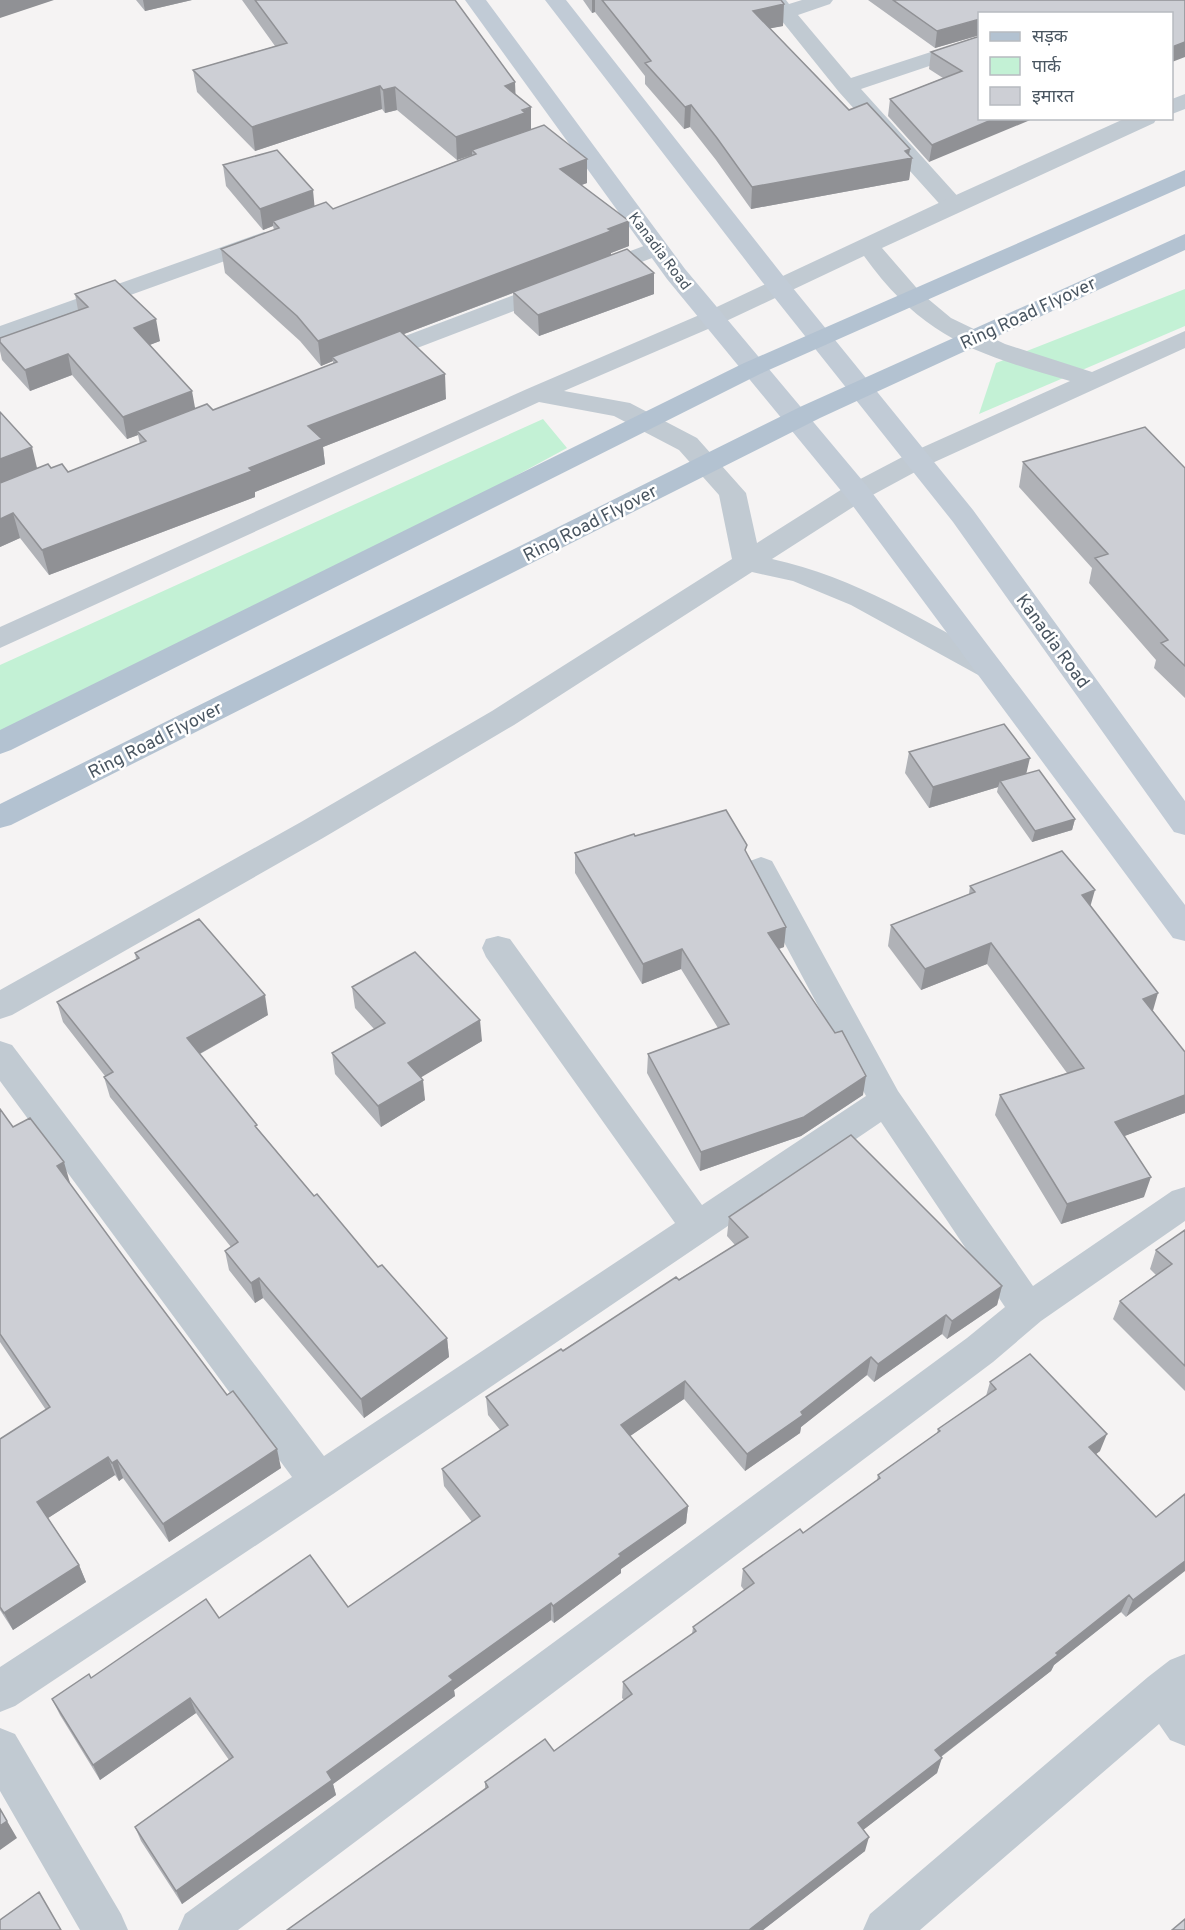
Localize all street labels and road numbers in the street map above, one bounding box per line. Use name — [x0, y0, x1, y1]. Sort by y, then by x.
street label: Kanadia Road — [623, 209, 694, 295]
street label: Ring Road Flyover — [957, 273, 1100, 356]
street label: Ring Road Flyover — [520, 481, 662, 568]
street label: Kanadia Road — [1010, 590, 1094, 694]
street label: Ring Road Flyover — [85, 698, 227, 785]

